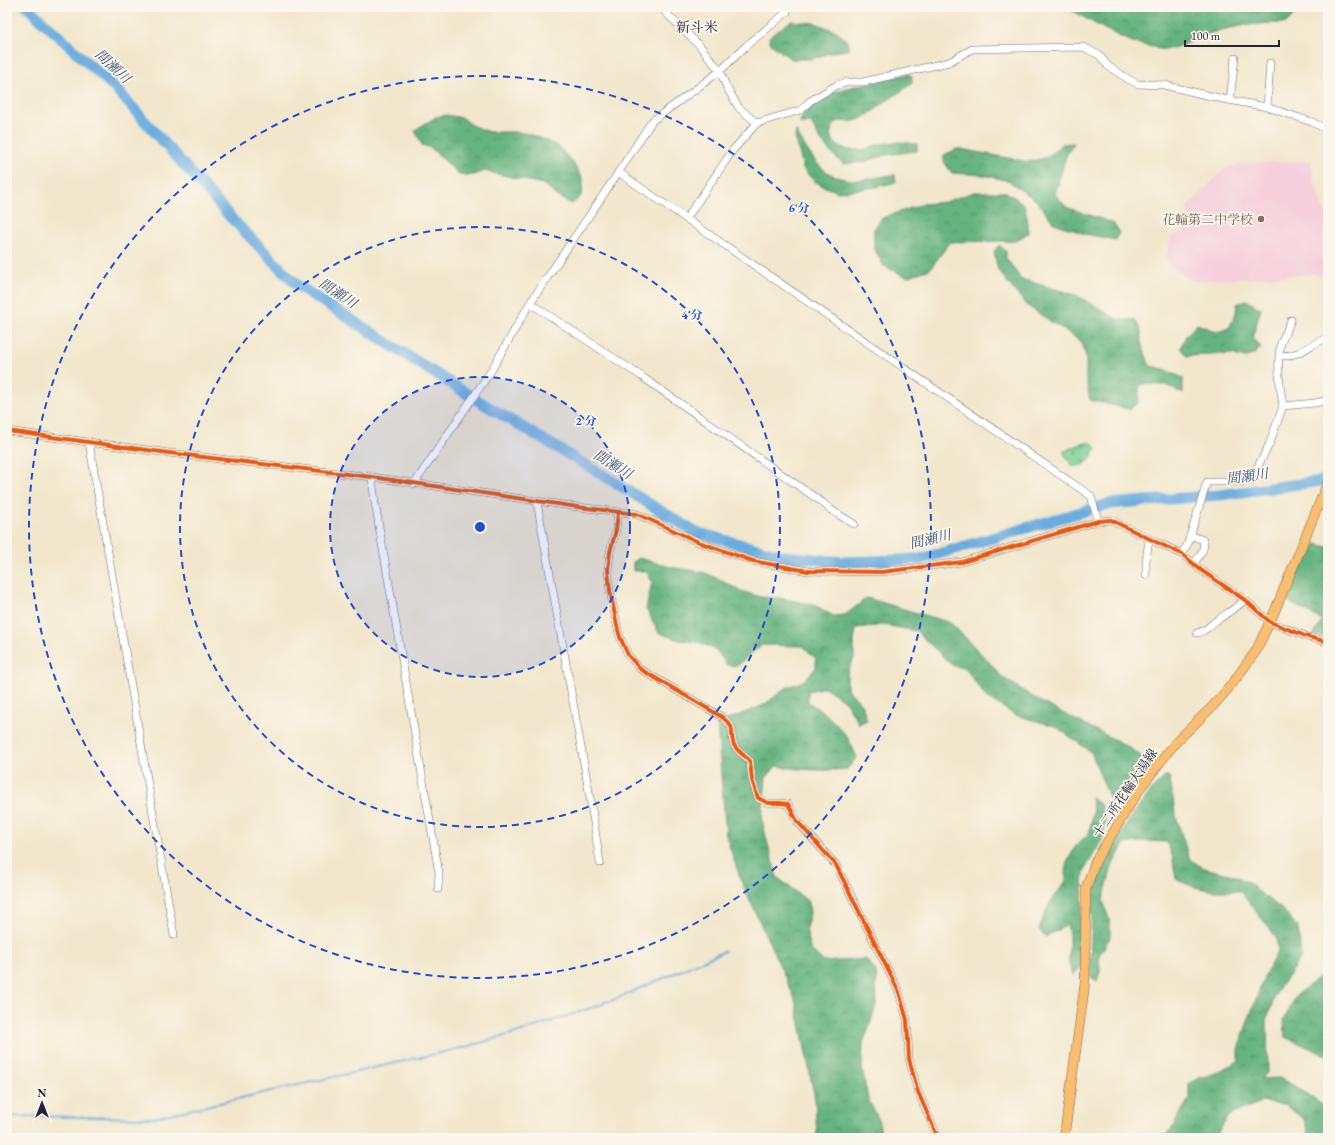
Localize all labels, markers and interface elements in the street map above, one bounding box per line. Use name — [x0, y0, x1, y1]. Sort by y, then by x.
district label: 新斗米 — [676, 18, 718, 36]
scale bar — [1185, 22, 1279, 48]
text: 100 m — [1191, 28, 1221, 44]
water label: 間瀬川 — [92, 45, 136, 88]
text: 6 分 — [788, 200, 810, 216]
place label: 花輪第二中学校 — [1162, 211, 1253, 228]
marker: 花輪第二中学校 — [1256, 214, 1266, 224]
water label: 間瀬川 — [315, 274, 362, 313]
text: 4 分 — [681, 307, 703, 323]
text: 2 分 — [575, 413, 597, 429]
water label: 間瀬川 — [590, 445, 637, 484]
water label: 間瀬川 — [1225, 464, 1271, 488]
centre of rings — [473, 520, 487, 534]
water label: 間瀬川 — [908, 525, 954, 552]
street label: 十二所花輪大湯線 — [1089, 745, 1161, 841]
north arrow — [22, 1083, 62, 1123]
text: N — [38, 1086, 47, 1100]

